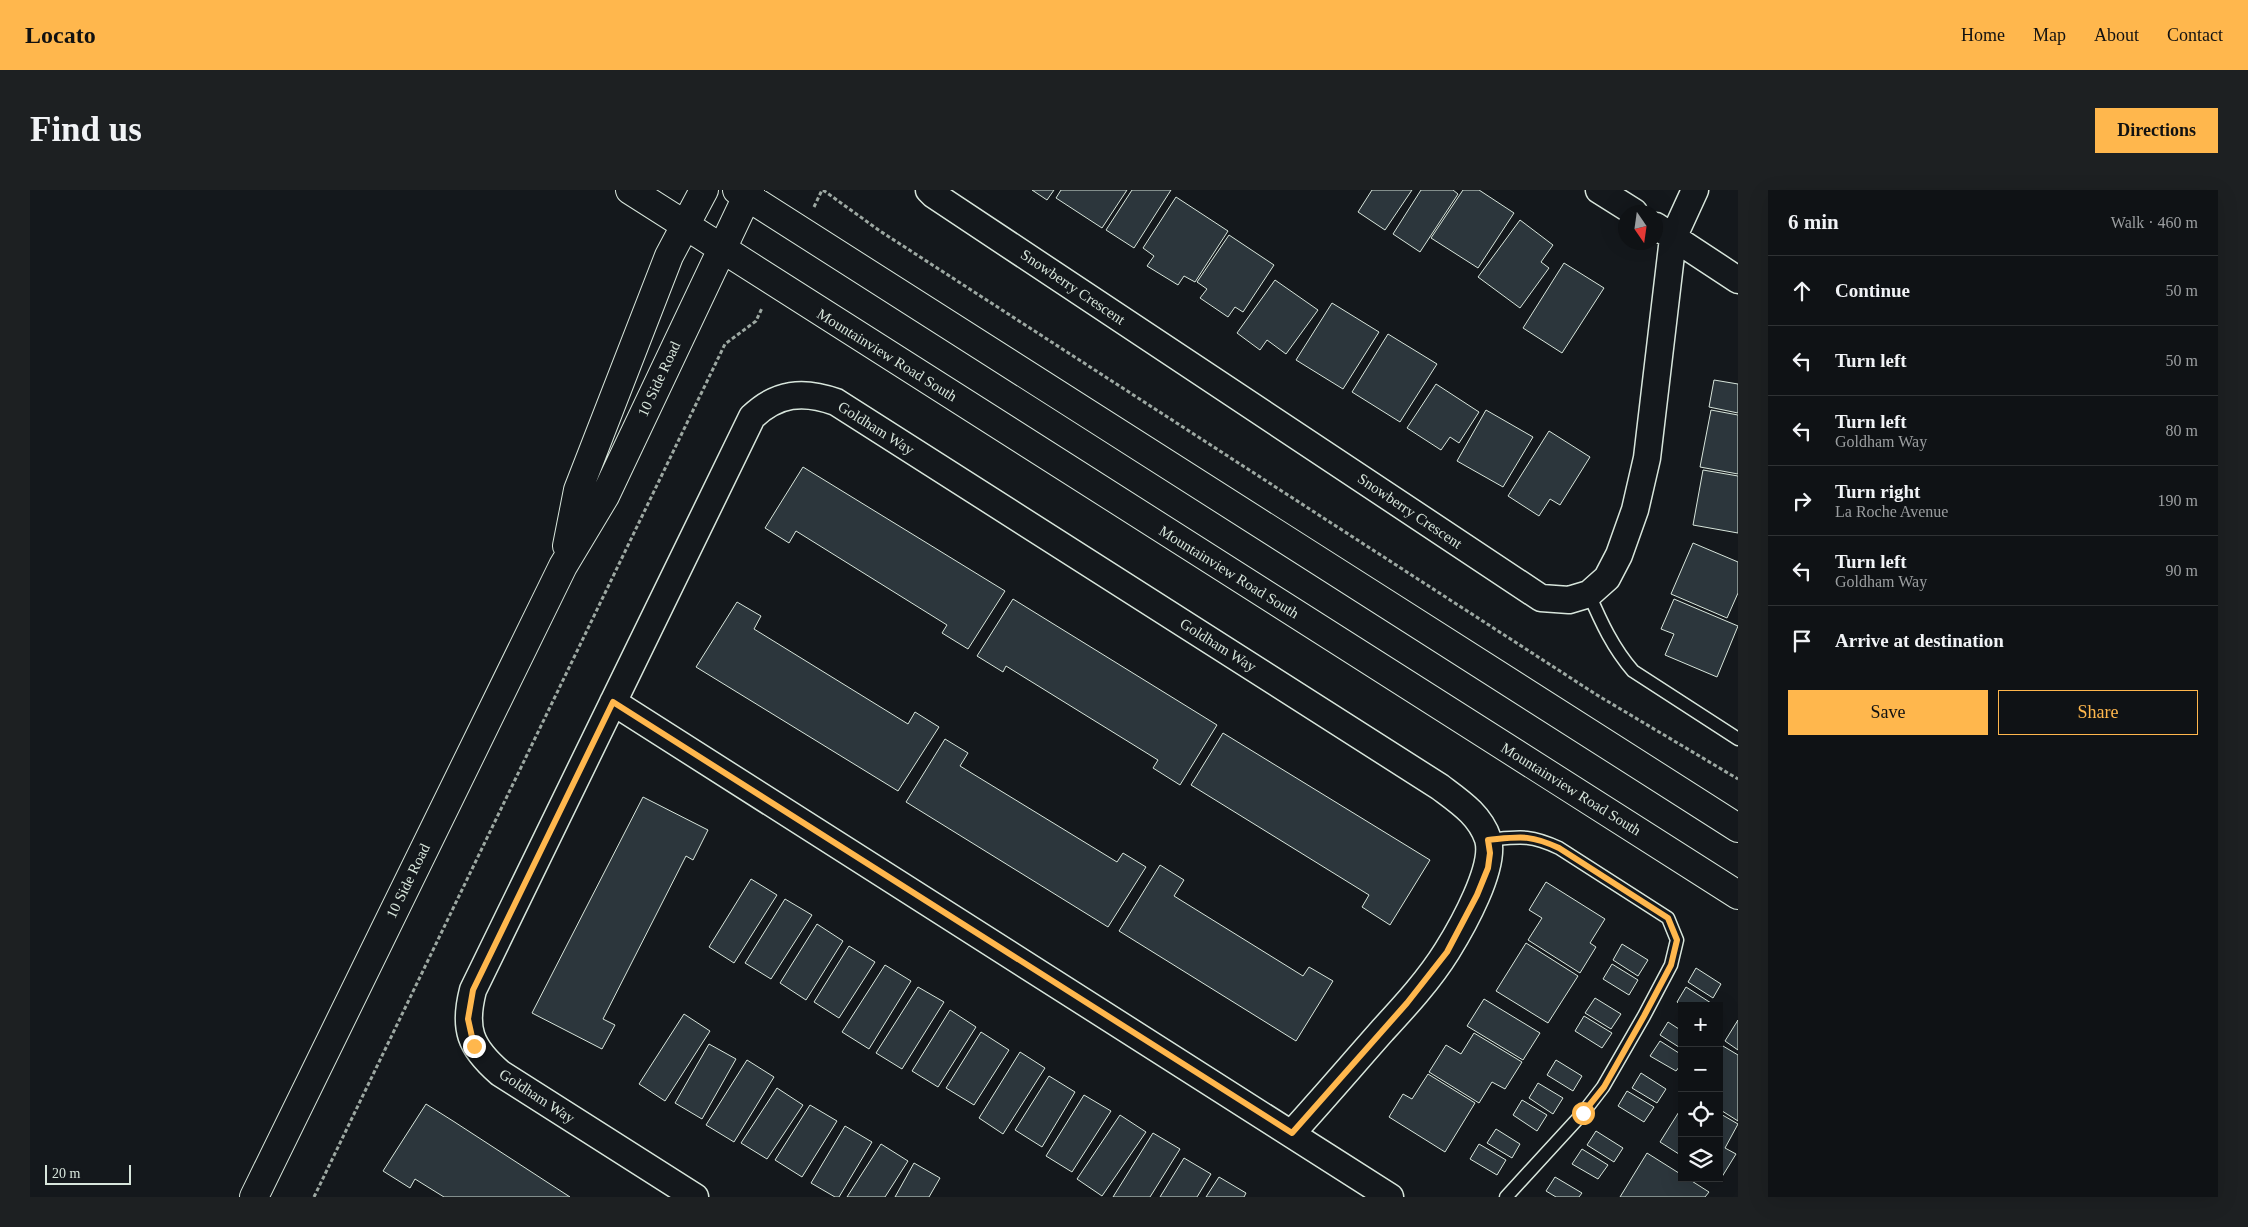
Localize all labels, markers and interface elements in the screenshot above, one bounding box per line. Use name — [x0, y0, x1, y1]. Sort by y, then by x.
text: Locato — [25, 22, 96, 48]
text: Home — [1961, 25, 2005, 45]
text: Map — [2033, 25, 2066, 45]
text: About — [2094, 25, 2139, 45]
text: Contact — [2167, 25, 2223, 45]
button: Directions — [2095, 108, 2218, 153]
text: Find us — [30, 110, 142, 149]
north arrow — [1618, 205, 1663, 250]
text: 6 min — [1788, 210, 1839, 234]
text: Walk · 460 m — [2111, 214, 2198, 231]
street label: Snowberry Crescent — [1018, 246, 1129, 328]
icon: ahead — [1788, 277, 1816, 305]
text: Continue — [1835, 280, 1910, 301]
text: 50 m — [2166, 282, 2198, 299]
street label: Mountainview Road South — [814, 305, 960, 405]
street label: 10 Side Road — [635, 339, 684, 419]
icon: left — [1788, 347, 1816, 375]
text: Turn left — [1835, 350, 1907, 371]
text: 50 m — [2166, 352, 2198, 369]
street label: Goldham Way — [835, 398, 917, 458]
text: Turn left — [1835, 411, 1907, 432]
icon: left — [1788, 417, 1816, 445]
text: 80 m — [2166, 422, 2198, 439]
text: Goldham Way — [1835, 433, 1927, 450]
street label: Snowberry Crescent — [1355, 470, 1466, 552]
text: Turn right — [1835, 481, 1920, 502]
icon: right — [1788, 487, 1816, 515]
text: 190 m — [2158, 492, 2198, 509]
text: La Roche Avenue — [1835, 503, 1948, 520]
street label: Mountainview Road South — [1156, 522, 1302, 622]
text: Turn left — [1835, 551, 1907, 572]
icon: left — [1788, 557, 1816, 585]
text: 90 m — [2166, 562, 2198, 579]
text: Goldham Way — [1835, 573, 1927, 590]
street label: Goldham Way — [1177, 615, 1259, 675]
icon: arrive — [1788, 627, 1816, 655]
text: Arrive at destination — [1835, 630, 2004, 651]
button: Save — [1788, 690, 1988, 735]
button: Share — [1998, 690, 2198, 735]
street label: Mountainview Road South — [1498, 739, 1644, 839]
street label: 10 Side Road — [383, 841, 433, 921]
map controls — [1678, 1002, 1723, 1182]
button: + — [1678, 1002, 1723, 1047]
route end — [463, 1035, 486, 1058]
button: − — [1678, 1047, 1723, 1092]
street label: Goldham Way — [496, 1066, 578, 1127]
button: locate — [1678, 1092, 1723, 1137]
route start — [1572, 1102, 1595, 1125]
button: layers — [1678, 1137, 1723, 1182]
scale bar — [45, 1162, 131, 1185]
text: 20 m — [52, 1166, 80, 1181]

